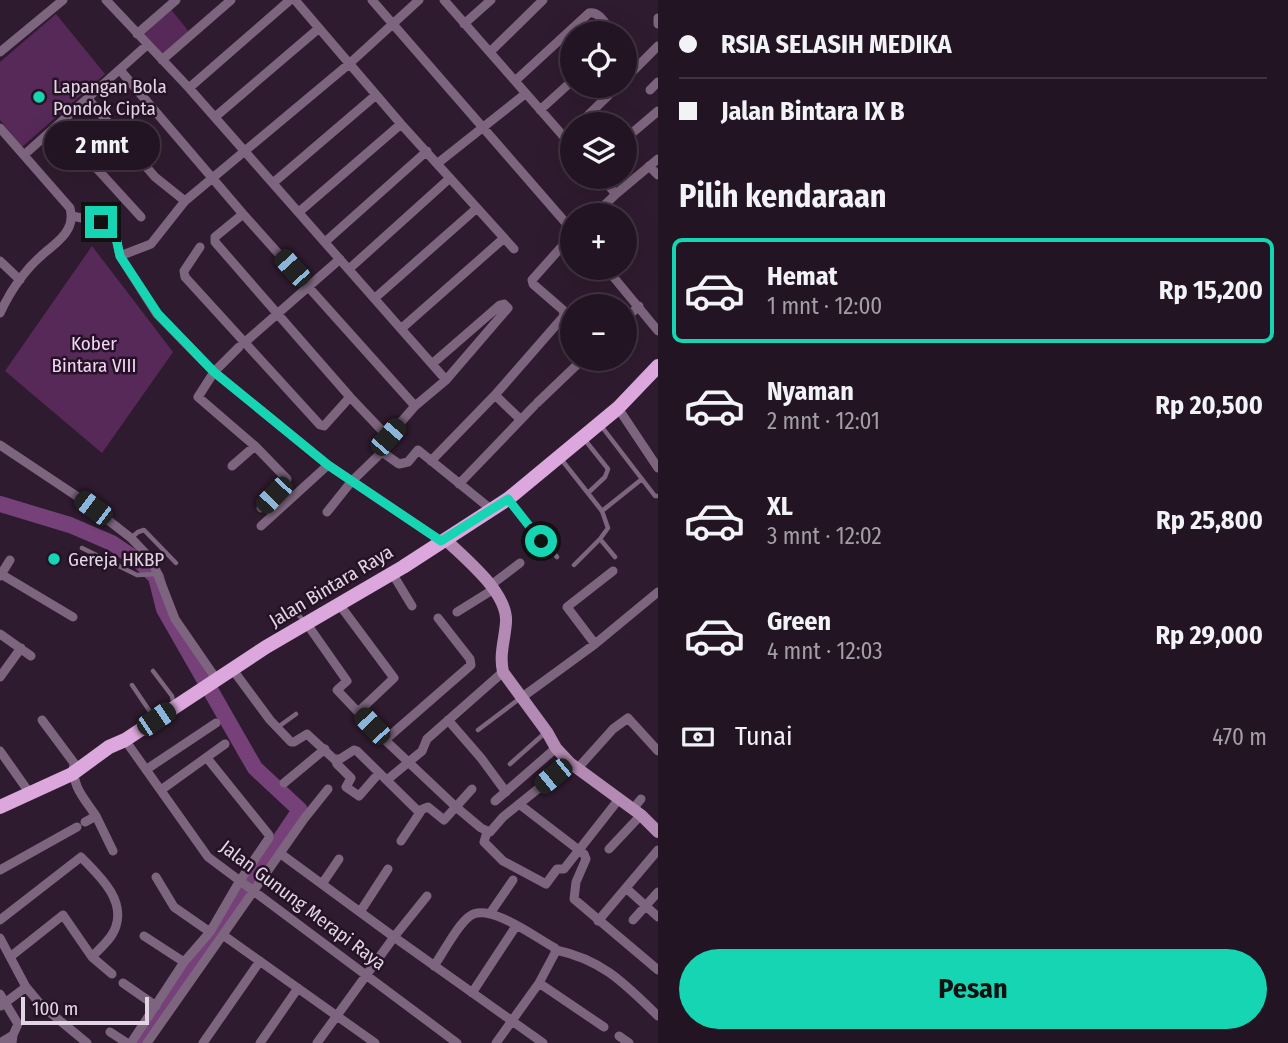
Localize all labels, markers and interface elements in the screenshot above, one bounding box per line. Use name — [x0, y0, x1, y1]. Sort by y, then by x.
map controls — [560, 21, 637, 371]
button: locate — [560, 21, 637, 98]
text: RSIA SELASIH MEDIKA — [721, 29, 952, 60]
place label: Lapangan Bola Pondok Cipta — [53, 75, 167, 120]
marker: Lapangan Bola Pondok Cipta — [31, 89, 47, 105]
text: Jalan Bintara IX B — [721, 96, 905, 127]
button: layers — [560, 112, 637, 189]
callout: 2 mnt — [43, 120, 159, 170]
text: 2 mnt — [75, 131, 129, 159]
text: Pilih kendaraan — [679, 177, 887, 215]
button: + — [560, 203, 637, 280]
route end — [85, 206, 117, 238]
car — [271, 245, 314, 291]
icon: car — [683, 259, 746, 322]
text: Hemat — [767, 261, 838, 292]
text: Rp 15,200 — [1159, 275, 1263, 306]
text: 1 mnt · 12:00 — [767, 292, 882, 320]
button: − — [560, 294, 637, 371]
park label: Kober Bintara VIII — [51, 332, 137, 377]
icon: car — [683, 374, 746, 437]
text: Nyaman — [767, 376, 854, 407]
text: Rp 20,500 — [1155, 390, 1263, 421]
text: 2 mnt · 12:01 — [767, 407, 880, 435]
car — [367, 414, 410, 460]
car — [252, 473, 297, 517]
car — [70, 487, 117, 529]
icon: car — [683, 489, 746, 552]
text: XL — [767, 491, 793, 522]
text: Rp 25,800 — [1156, 505, 1263, 536]
text: 3 mnt · 12:02 — [767, 522, 882, 550]
route start — [525, 525, 557, 557]
street label: Jalan Bintara Raya — [265, 540, 397, 632]
place label: Gereja HKBP — [68, 548, 164, 571]
marker: Gereja HKBP — [46, 551, 62, 567]
icon: car — [683, 604, 746, 667]
text: Green — [767, 606, 831, 637]
text: Rp 29,000 — [1155, 620, 1263, 651]
text: 4 mnt · 12:03 — [767, 637, 883, 665]
car — [133, 699, 180, 739]
car — [350, 703, 395, 749]
icon: cash — [679, 718, 717, 756]
text: Tunai — [735, 721, 793, 752]
text: 470 m — [1212, 723, 1267, 751]
car — [531, 755, 576, 797]
street label: Jalan Gunung Merapi Raya — [216, 835, 390, 975]
button: Pesan — [679, 949, 1267, 1029]
scale bar — [21, 994, 149, 1026]
text: 100 m — [32, 997, 78, 1020]

